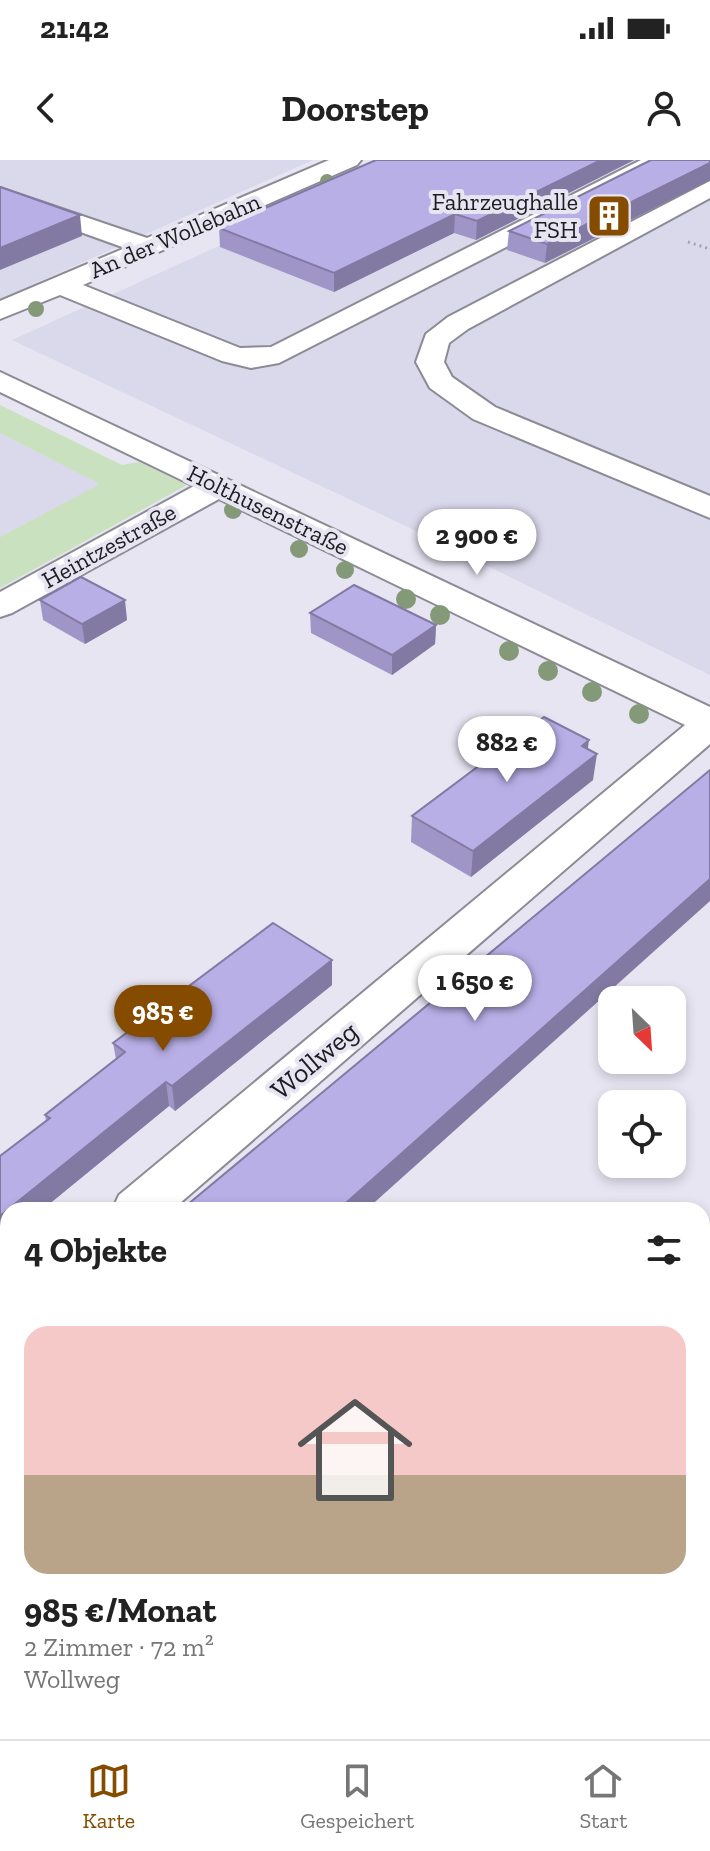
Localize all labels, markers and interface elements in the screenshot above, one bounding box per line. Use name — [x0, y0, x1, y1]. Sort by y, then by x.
text: 21:42 — [40, 10, 109, 46]
icon: back — [24, 86, 68, 130]
icon: person — [642, 86, 686, 130]
text: Doorstep — [281, 87, 429, 130]
street label: An der Wollebahn — [85, 186, 265, 285]
place label: Fahrzeughalle FSH — [432, 187, 578, 244]
building icon: Fahrzeughalle FSH — [585, 192, 633, 240]
street label: Holthusenstraße — [183, 458, 354, 561]
street label: Heintzestraße — [37, 497, 181, 594]
pin: 2 900 € — [403, 509, 551, 577]
text: 2 900 € — [436, 519, 518, 551]
pin: 882 € — [451, 716, 563, 784]
text: 882 € — [476, 726, 538, 758]
pin: 1 650 € — [401, 955, 549, 1023]
text: 1 650 € — [436, 965, 514, 997]
pin: 985 € — [107, 985, 219, 1053]
north arrow — [598, 986, 686, 1074]
map controls — [598, 986, 686, 1178]
text: 985 € — [132, 995, 194, 1027]
street label: Wollweg — [264, 1014, 365, 1106]
button: locate — [598, 1090, 686, 1178]
icon: filters — [642, 1228, 686, 1272]
text: 4 Objekte — [24, 1230, 167, 1271]
icon: home — [283, 1378, 427, 1522]
text: 985 €/Monat — [24, 1590, 216, 1631]
text: 2 Zimmer · 72 m² — [24, 1631, 214, 1663]
text: Wollweg — [24, 1663, 120, 1695]
tab: Karte — [83, 1759, 135, 1834]
tab: Gespeichert — [300, 1759, 414, 1834]
tab: Start — [579, 1759, 627, 1834]

